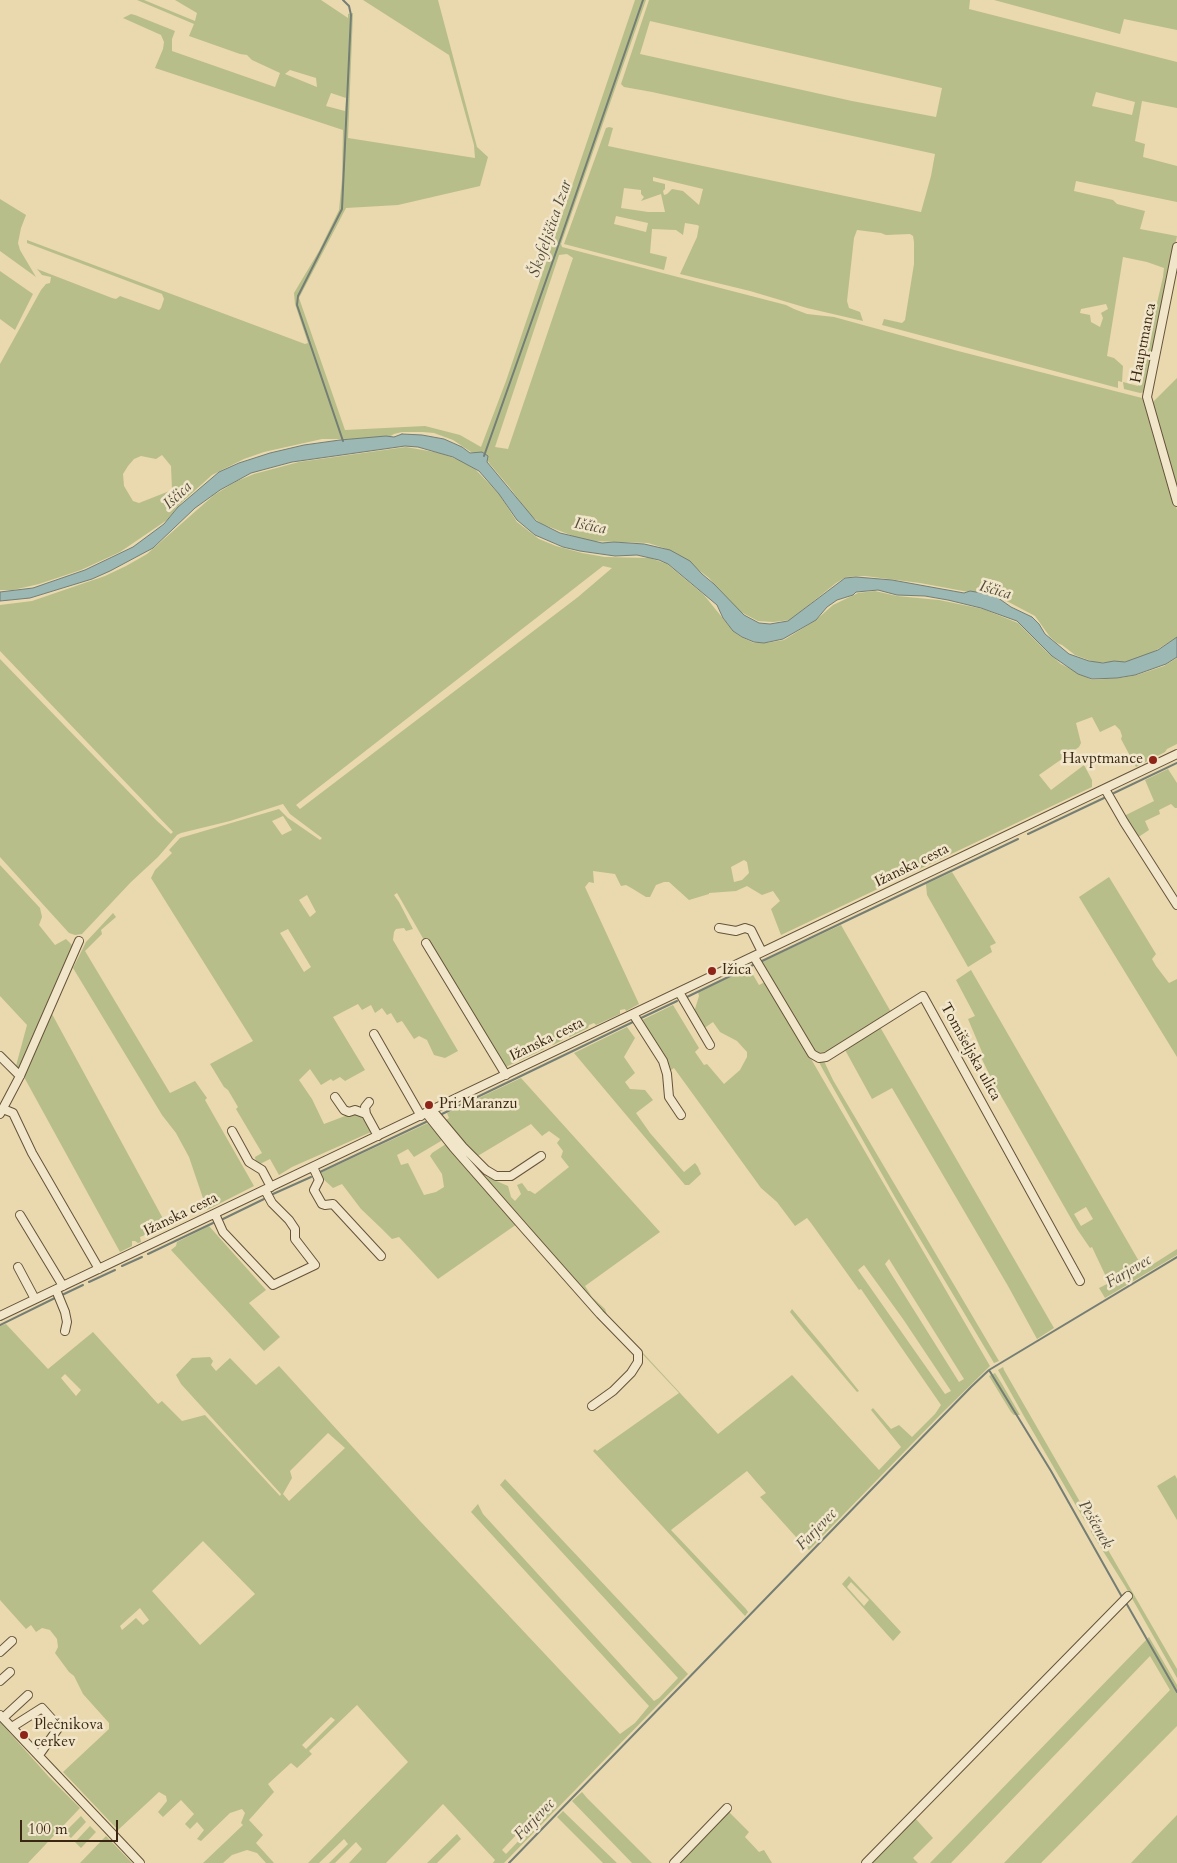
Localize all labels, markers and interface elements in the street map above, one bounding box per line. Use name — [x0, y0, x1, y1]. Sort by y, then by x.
water label: Škofeljščica Izar — [525, 178, 577, 280]
street label: Hauptmanca — [1127, 302, 1161, 384]
water label: Iščica — [160, 478, 196, 514]
water label: Iščica — [572, 515, 608, 539]
water label: Iščica — [977, 577, 1013, 605]
place label: Havptmance — [1062, 751, 1143, 769]
marker: Havptmance — [1147, 754, 1159, 766]
street label: Ižanska cesta — [872, 840, 952, 892]
place label: Ižica — [722, 962, 751, 980]
marker: Ižica — [706, 965, 718, 977]
street label: Tomišeljska ulica — [936, 1000, 1004, 1104]
street label: Ižanska cesta — [507, 1014, 587, 1066]
place label: Pri Maranzu — [439, 1096, 518, 1114]
marker: Pri Maranzu — [423, 1099, 435, 1111]
street label: Ižanska cesta — [141, 1189, 221, 1241]
water label: Farjevec — [1103, 1251, 1155, 1293]
water label: Peščenek — [1073, 1497, 1117, 1553]
water label: Farjevec — [793, 1505, 841, 1555]
place label: Plečnikova cerkev — [34, 1717, 103, 1752]
marker: Plečnikova cerkev — [18, 1729, 30, 1741]
water label: Farjevec — [511, 1795, 559, 1845]
scale bar — [22, 1810, 120, 1842]
text: 100 m — [28, 1819, 68, 1839]

